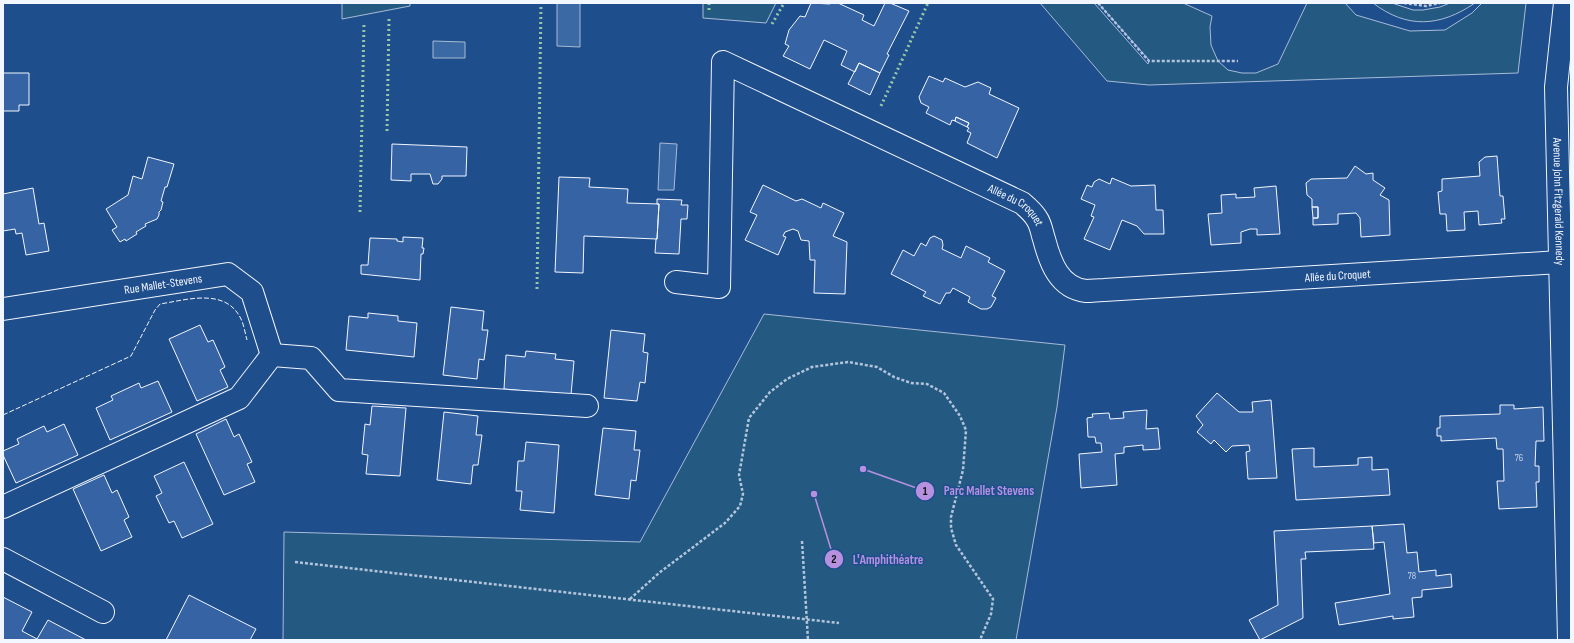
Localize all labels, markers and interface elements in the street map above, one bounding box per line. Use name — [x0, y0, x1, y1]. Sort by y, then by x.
street label: Avenue John Fitzgerald Kennedy — [1549, 137, 1567, 266]
street label: Allée du Croquet — [984, 181, 1047, 229]
street label: Allée du Croquet — [1303, 267, 1371, 286]
street label: Rue Mallet-Stevens — [123, 271, 203, 298]
house number: 76 — [1515, 452, 1523, 464]
callout: Parc Mallet Stevens — [915, 478, 1042, 503]
text: Parc Mallet Stevens — [944, 483, 1034, 499]
text: 1 — [923, 484, 928, 499]
callout: L'Amphithéatre — [824, 547, 931, 572]
text: 2 — [831, 552, 837, 567]
text: L'Amphithéatre — [853, 552, 924, 568]
house number: 78 — [1408, 570, 1416, 582]

